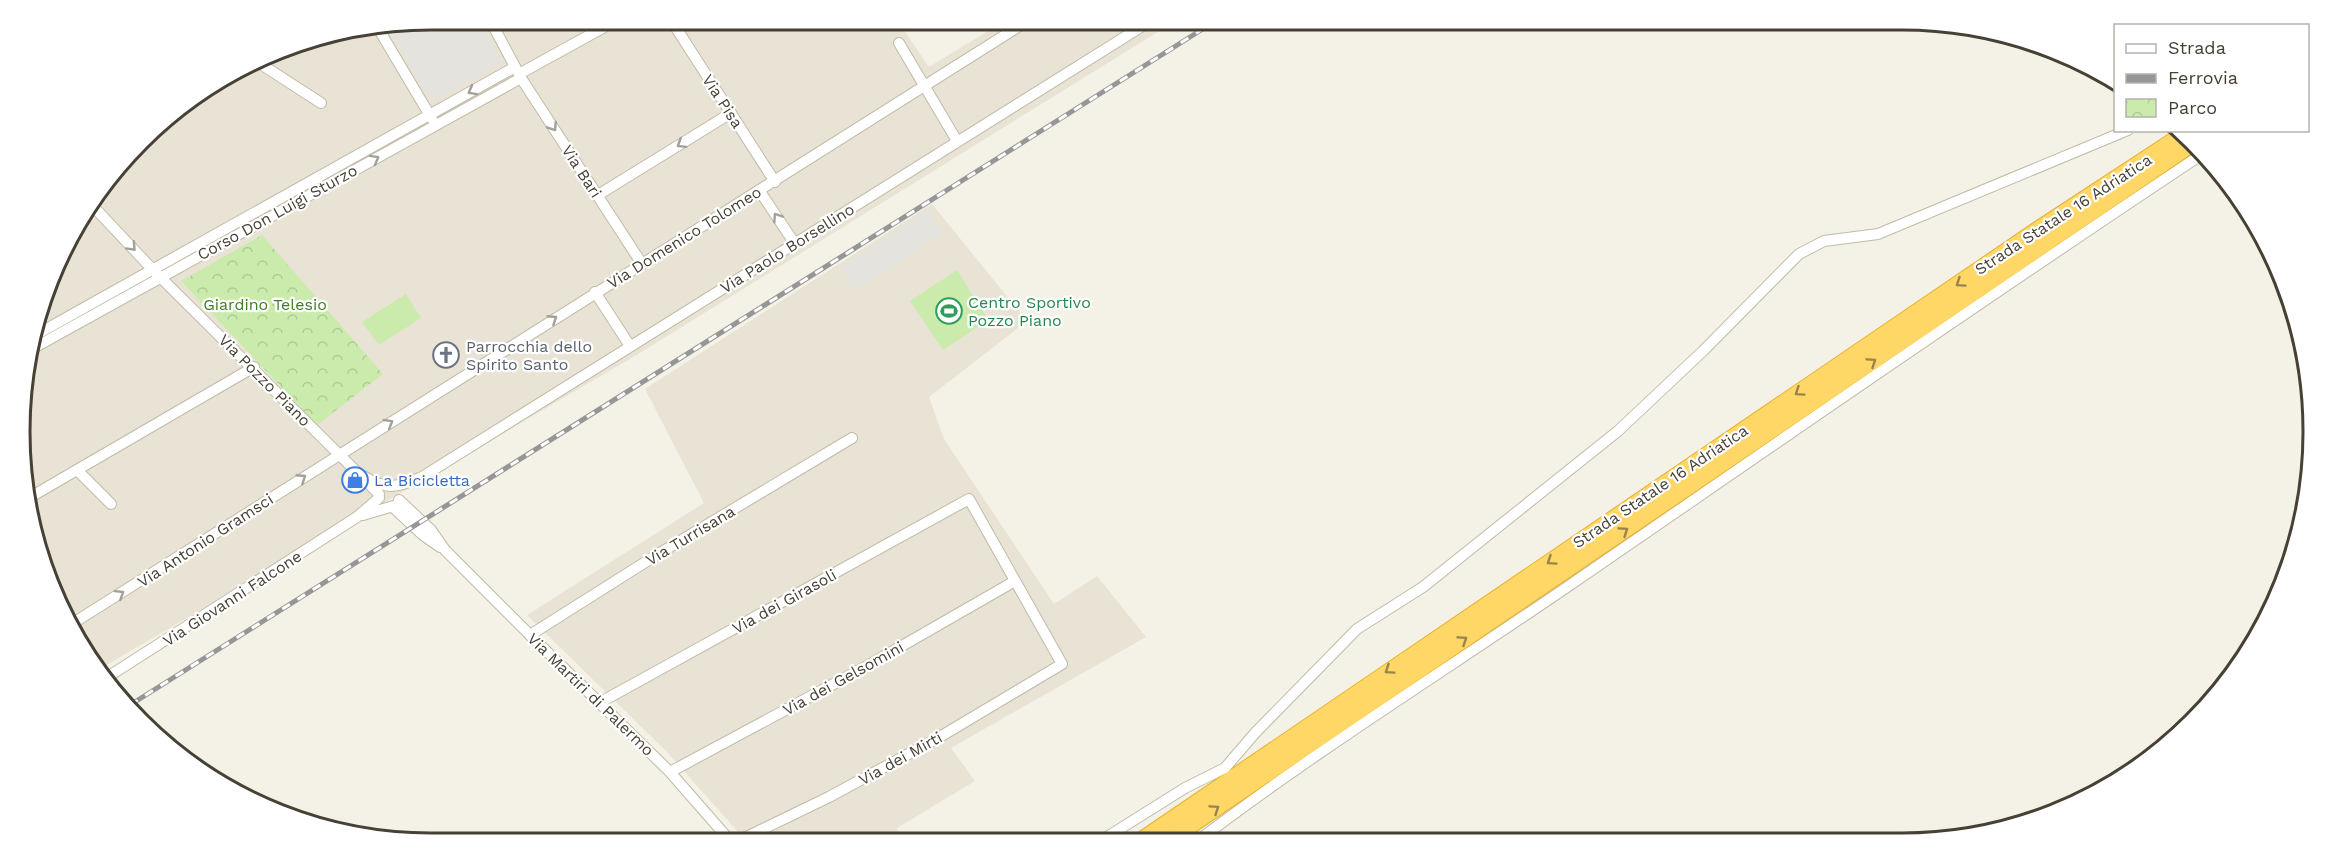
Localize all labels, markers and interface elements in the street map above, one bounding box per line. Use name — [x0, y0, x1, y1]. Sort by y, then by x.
legend — [2114, 24, 2309, 132]
text: Strada — [2168, 37, 2226, 58]
text: Ferrovia — [2168, 67, 2238, 88]
street label: Via Pisa — [698, 71, 747, 132]
one-way arrow — [468, 84, 478, 95]
text: Parco — [2168, 97, 2217, 118]
one-way arrow — [546, 121, 558, 131]
one-way arrow — [677, 136, 687, 148]
street label: Via Bari — [558, 141, 606, 201]
street label: Strada Statale 16 Adriatica — [1971, 150, 2155, 279]
one-way arrow — [368, 154, 379, 166]
street label: Corso Don Luigi Sturzo — [194, 161, 361, 264]
street label: Via Domenico Tolomeo — [604, 182, 765, 293]
street label: Via Paolo Borsellino — [717, 199, 858, 297]
one-way arrow — [774, 213, 785, 224]
one-way arrow — [125, 241, 136, 251]
one-way arrow — [1956, 276, 1967, 287]
place label: Centro Sportivo Pozzo Piano — [968, 293, 1091, 330]
park label: Giardino Telesio — [203, 295, 327, 314]
sports icon: Centro Sportivo Pozzo Piano — [934, 296, 964, 326]
one-way arrow — [547, 314, 557, 326]
street label: Via Pozzo Piano — [215, 330, 315, 430]
place label: Parrocchia dello Spirito Santo — [466, 337, 592, 374]
church icon: Parrocchia dello Spirito Santo — [431, 340, 461, 370]
one-way arrow — [1865, 358, 1876, 369]
one-way arrow — [1795, 385, 1806, 396]
one-way arrow — [383, 419, 393, 431]
street label: Strada Statale 16 Adriatica — [1569, 421, 1751, 552]
shop icon: La Bicicletta — [340, 465, 370, 495]
place label: La Bicicletta — [374, 471, 470, 490]
one-way arrow — [295, 474, 306, 485]
street label: Via Antonio Gramsci — [134, 489, 277, 591]
street label: Via Turrisana — [642, 501, 738, 569]
one-way arrow — [1617, 527, 1628, 538]
street label: Via Giovanni Falcone — [159, 546, 305, 650]
one-way arrow — [1546, 554, 1557, 565]
street label: Via dei Girasoli — [729, 565, 840, 638]
one-way arrow — [113, 590, 124, 601]
street label: Via Martiri di Palermo — [523, 629, 658, 760]
street label: Via dei Gelsomini — [780, 637, 907, 720]
one-way arrow — [1456, 637, 1467, 648]
one-way arrow — [1385, 663, 1396, 674]
street label: Via dei Mirti — [855, 728, 945, 789]
one-way arrow — [1208, 805, 1219, 816]

